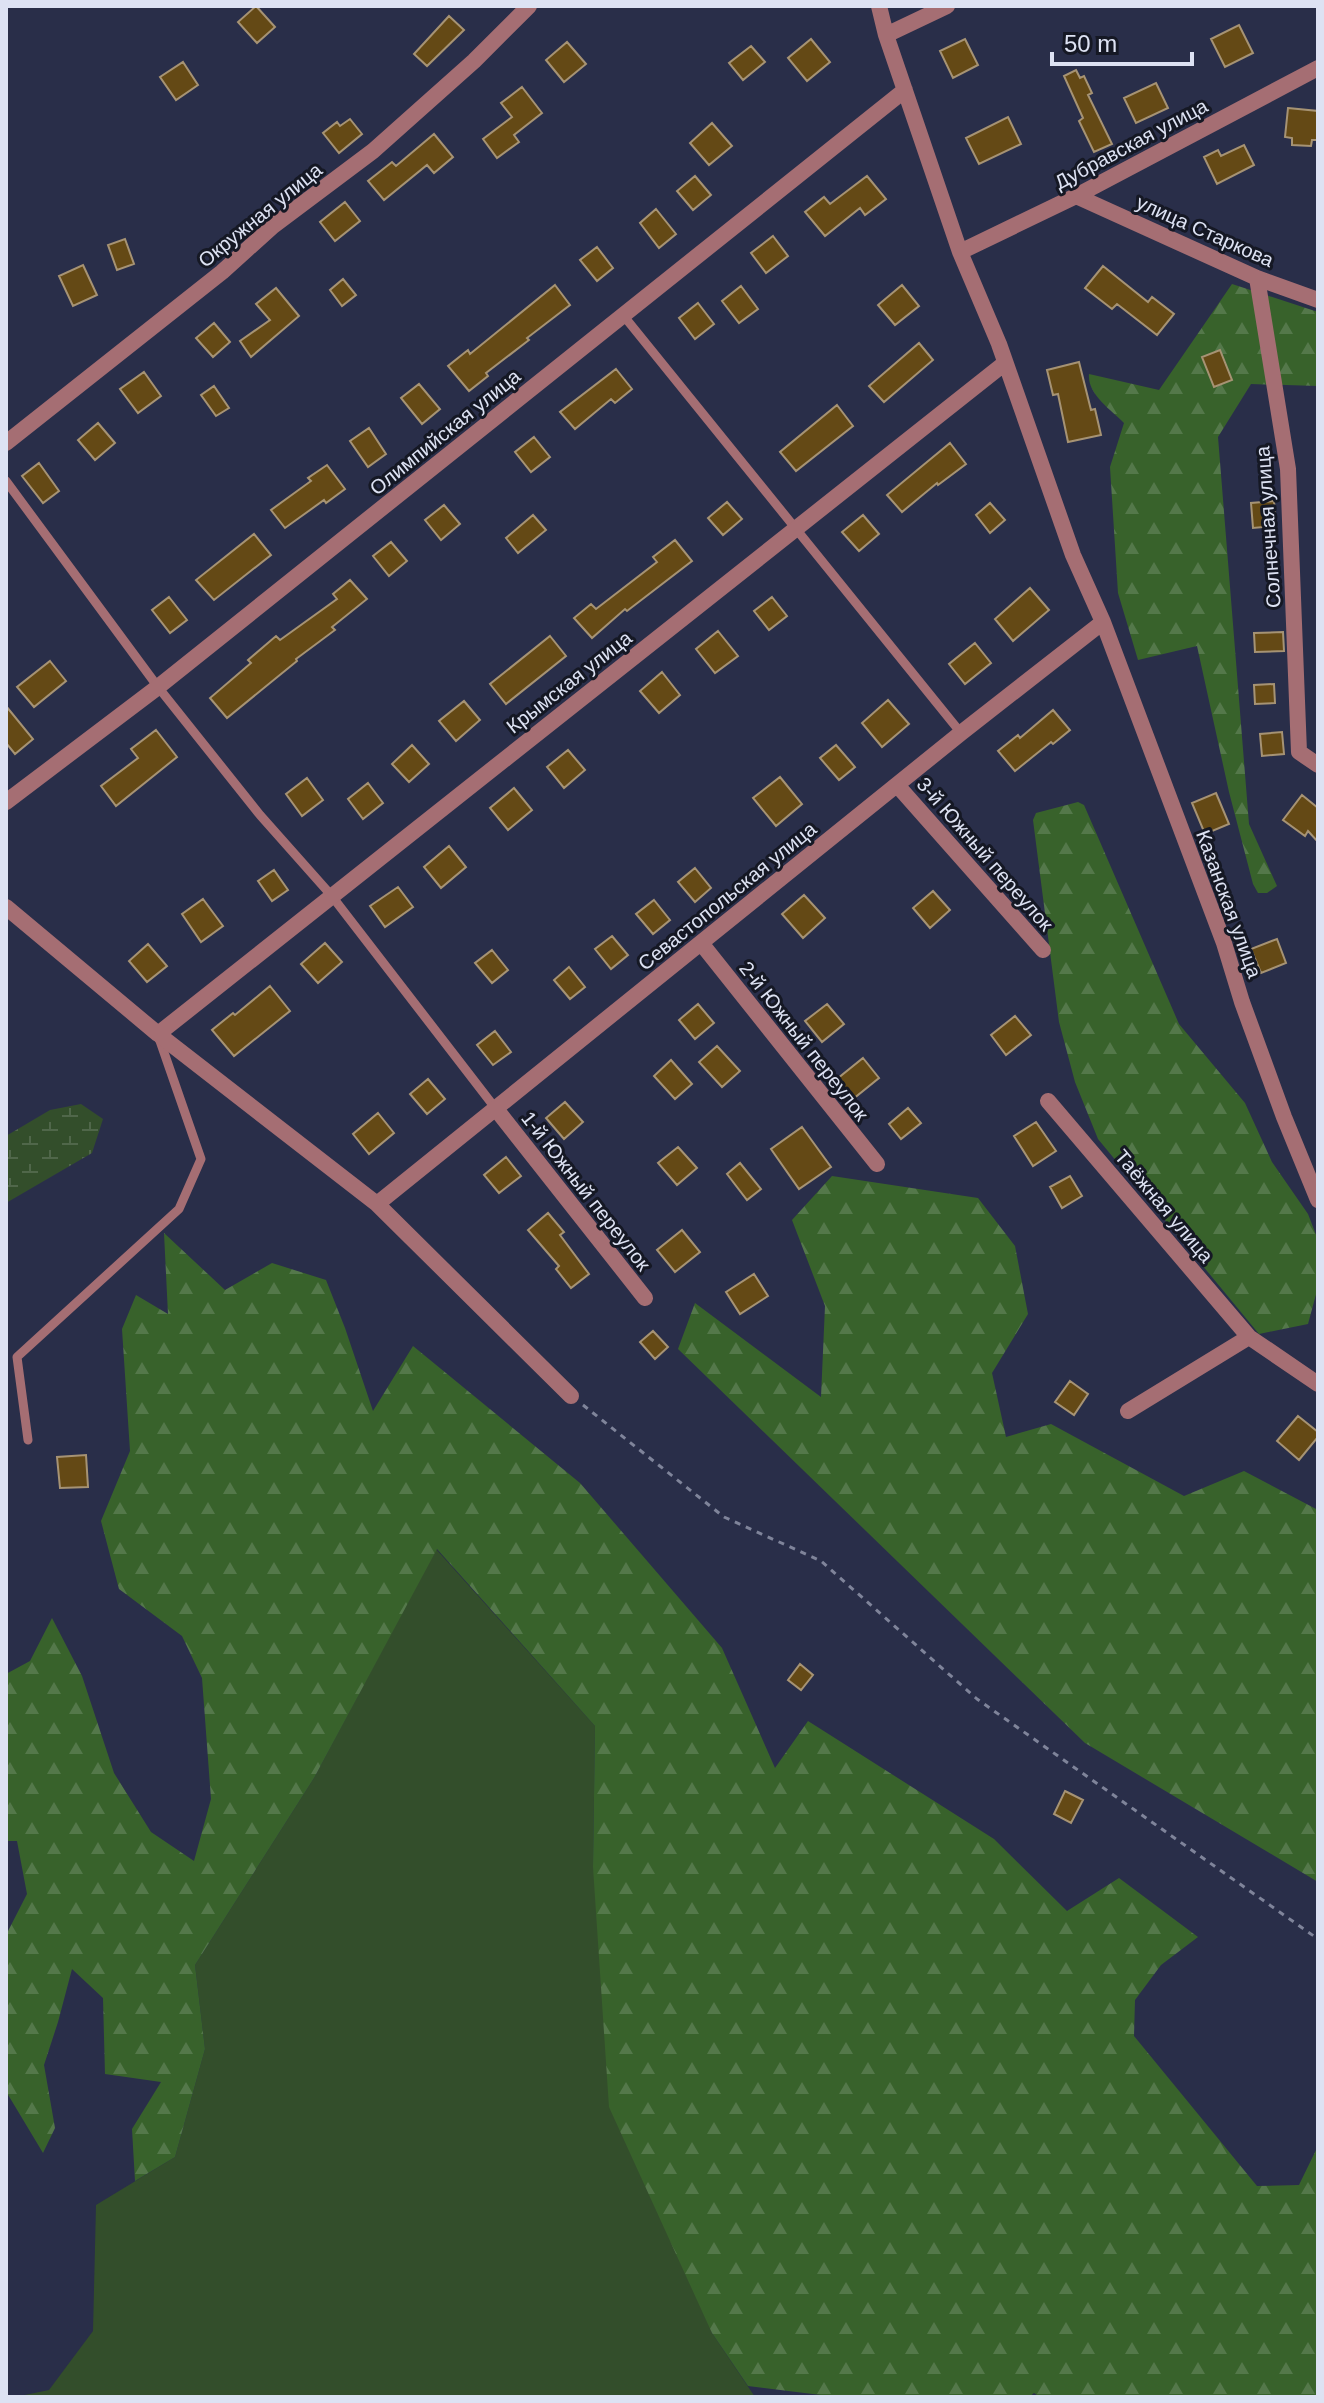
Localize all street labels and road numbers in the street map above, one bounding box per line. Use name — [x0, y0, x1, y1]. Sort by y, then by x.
street label: Дубравская улица — [1051, 94, 1212, 194]
street label: Окружная улица — [194, 158, 327, 271]
street label: улица Старкова — [1133, 191, 1278, 271]
street label: Олимпийская улица — [365, 364, 525, 499]
street label: Солнечная улица — [1251, 444, 1285, 609]
street label: Крымская улица — [502, 626, 637, 738]
street label: 3-й Южный переулок — [913, 773, 1058, 935]
street label: Севастопольская улица — [634, 817, 821, 975]
street label: Казанская улица — [1192, 827, 1266, 982]
street label: 2-й Южный переулок — [735, 957, 873, 1125]
street label: 1-й Южный переулок — [517, 1107, 655, 1275]
street label: Таёжная улица — [1110, 1145, 1218, 1268]

